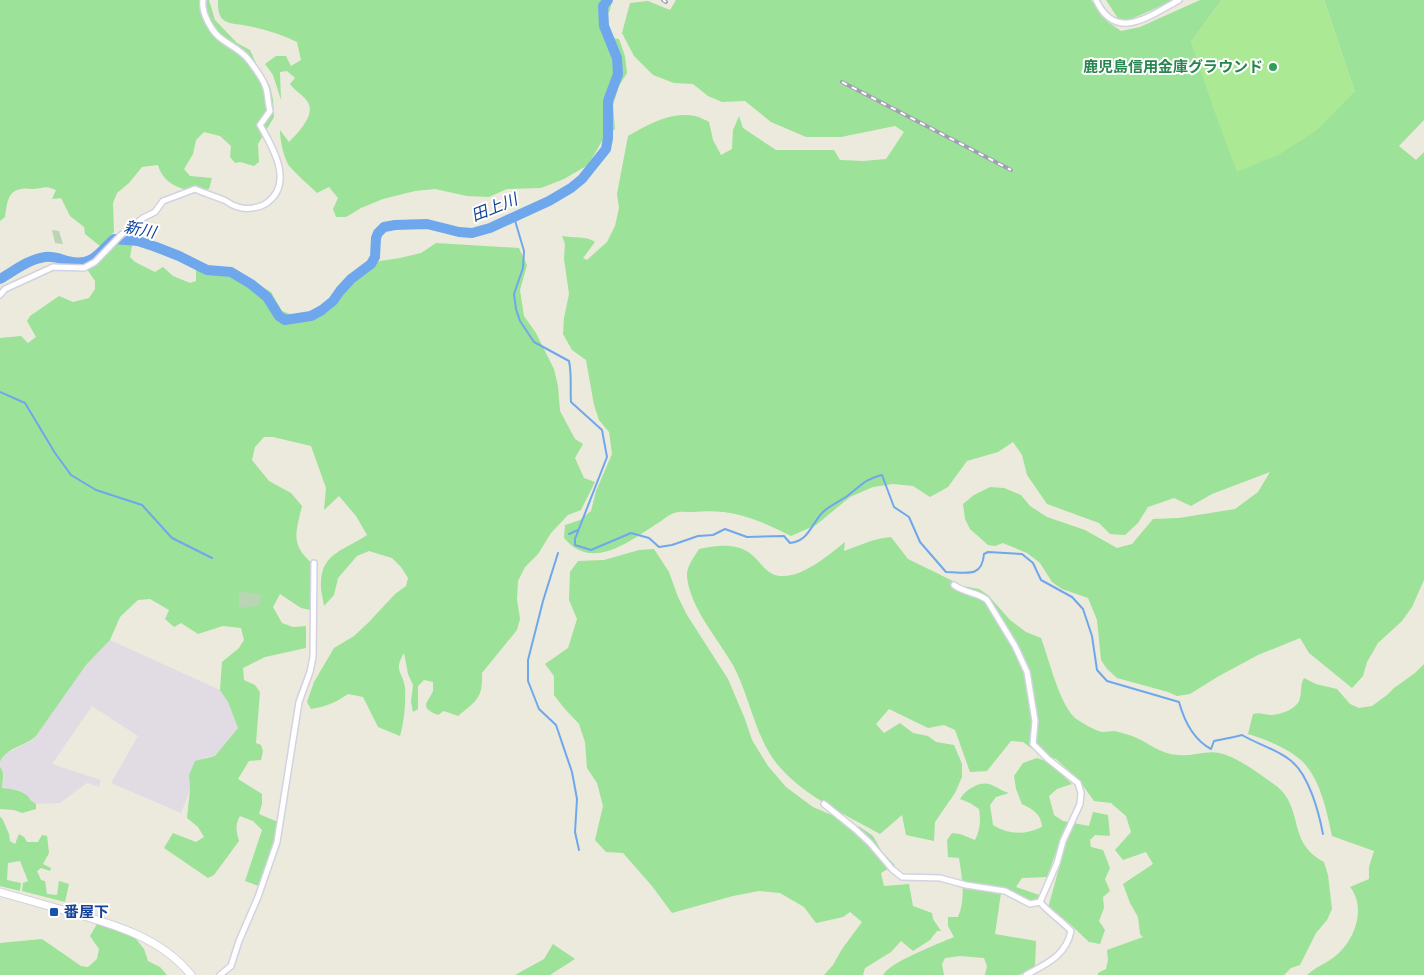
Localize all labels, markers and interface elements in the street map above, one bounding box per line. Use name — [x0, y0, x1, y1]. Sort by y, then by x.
place label: 鹿児島信用金庫グラウンド — [1083, 56, 1263, 76]
marker: 鹿児島信用金庫グラウンド — [1267, 61, 1279, 73]
water label: 田上川 — [468, 187, 522, 226]
water label: 新川 — [122, 215, 160, 244]
place label: 番屋下 — [64, 901, 109, 921]
marker: 番屋下 — [48, 906, 60, 918]

